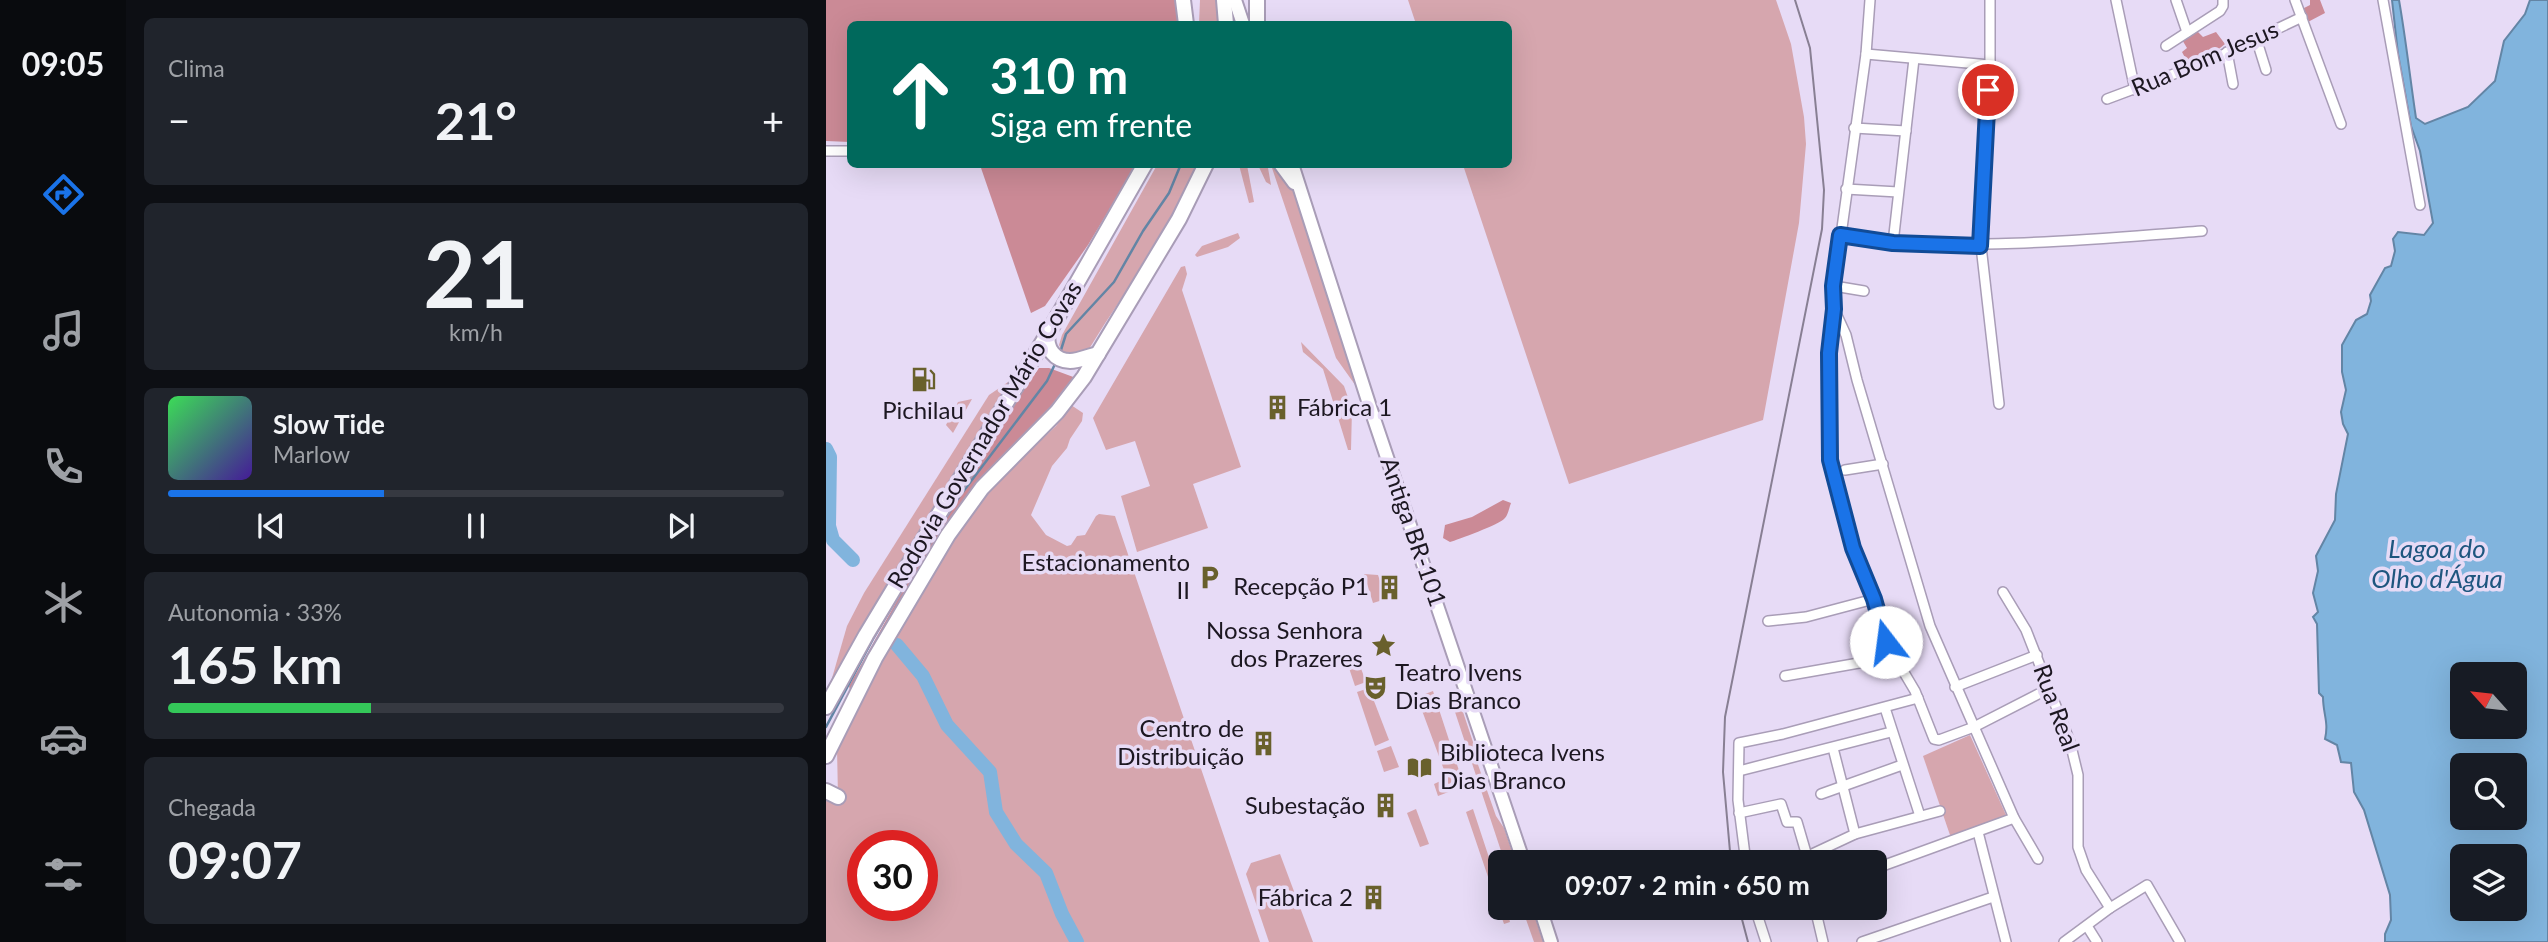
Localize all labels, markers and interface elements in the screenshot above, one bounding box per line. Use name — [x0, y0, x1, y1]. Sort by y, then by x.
street label: Rua Bom Jesus — [2127, 14, 2282, 102]
text: 09:05 — [22, 44, 104, 83]
text: 310 m — [990, 46, 1128, 104]
icon: ahead — [875, 49, 966, 140]
text: Clima — [168, 54, 225, 82]
pin — [1958, 60, 2018, 120]
icon: arrive — [1969, 71, 2007, 109]
text: 21° — [435, 89, 517, 151]
text: − — [168, 97, 190, 143]
text: + — [762, 97, 784, 143]
text: Siga em frente — [990, 105, 1192, 144]
icon: directions — [39, 170, 88, 219]
text: 21 — [423, 218, 529, 327]
street label: Rodovia Governador Mário Covas — [880, 275, 1087, 593]
icon: music — [39, 306, 88, 355]
text: km/h — [449, 318, 503, 346]
fuel station icon: Pichilau — [909, 366, 937, 394]
place label: Fábrica 1 — [1297, 392, 1392, 421]
building icon: Fábrica 1 — [1263, 394, 1291, 422]
place label: Pichilau — [882, 395, 964, 424]
text: Slow Tide — [273, 408, 385, 440]
text: Marlow — [273, 440, 350, 468]
icon: phone — [39, 442, 88, 491]
street label: Antiga BR-101 — [1375, 453, 1454, 610]
icon: previous — [252, 507, 290, 545]
icon: pause — [457, 507, 495, 545]
icon: next — [662, 507, 700, 545]
water label: Lagoa do Olho d'Água — [2371, 532, 2503, 594]
place label: Estacionamento II — [1021, 547, 1190, 604]
parking icon: Estacionamento II — [1196, 563, 1224, 591]
place label: Recepção P1 — [1233, 571, 1369, 600]
building icon: Recepção P1 — [1375, 573, 1403, 601]
icon: climate — [39, 578, 88, 627]
text: Autonomia · 33% — [168, 598, 342, 626]
position arrow — [1849, 605, 1923, 679]
place label: Nossa Senhora dos Prazeres — [1206, 615, 1363, 672]
place icon: Nossa Senhora dos Prazeres — [1369, 631, 1397, 659]
text: 165 km — [168, 633, 342, 695]
place label: Teatro Ivens Dias Branco — [1395, 657, 1522, 714]
street label: Rua Real — [2028, 660, 2087, 755]
north arrow — [2450, 662, 2527, 738]
map controls — [2450, 662, 2527, 921]
theatre icon: Teatro Ivens Dias Branco — [1361, 673, 1389, 701]
place label: Centro de Distribuição — [1117, 713, 1244, 770]
icon: car — [39, 714, 88, 763]
building icon: Centro de Distribuição — [1250, 729, 1278, 757]
place label: Biblioteca Ivens Dias Branco — [1440, 737, 1605, 794]
library icon: Biblioteca Ivens Dias Branco — [1406, 753, 1434, 781]
button: search — [2450, 753, 2527, 830]
place label: Subestação — [1245, 790, 1365, 819]
building icon: Subestação — [1371, 792, 1399, 820]
text: Chegada — [168, 793, 256, 821]
text: 09:07 — [168, 828, 302, 890]
speed limit sign: 30 — [847, 830, 938, 921]
button: layers — [2450, 844, 2527, 921]
icon: filters — [39, 850, 88, 899]
text: 09:07 · 2 min · 650 m — [1565, 869, 1810, 901]
place label: Fábrica 2 — [1258, 882, 1353, 911]
building icon: Fábrica 2 — [1359, 884, 1387, 912]

